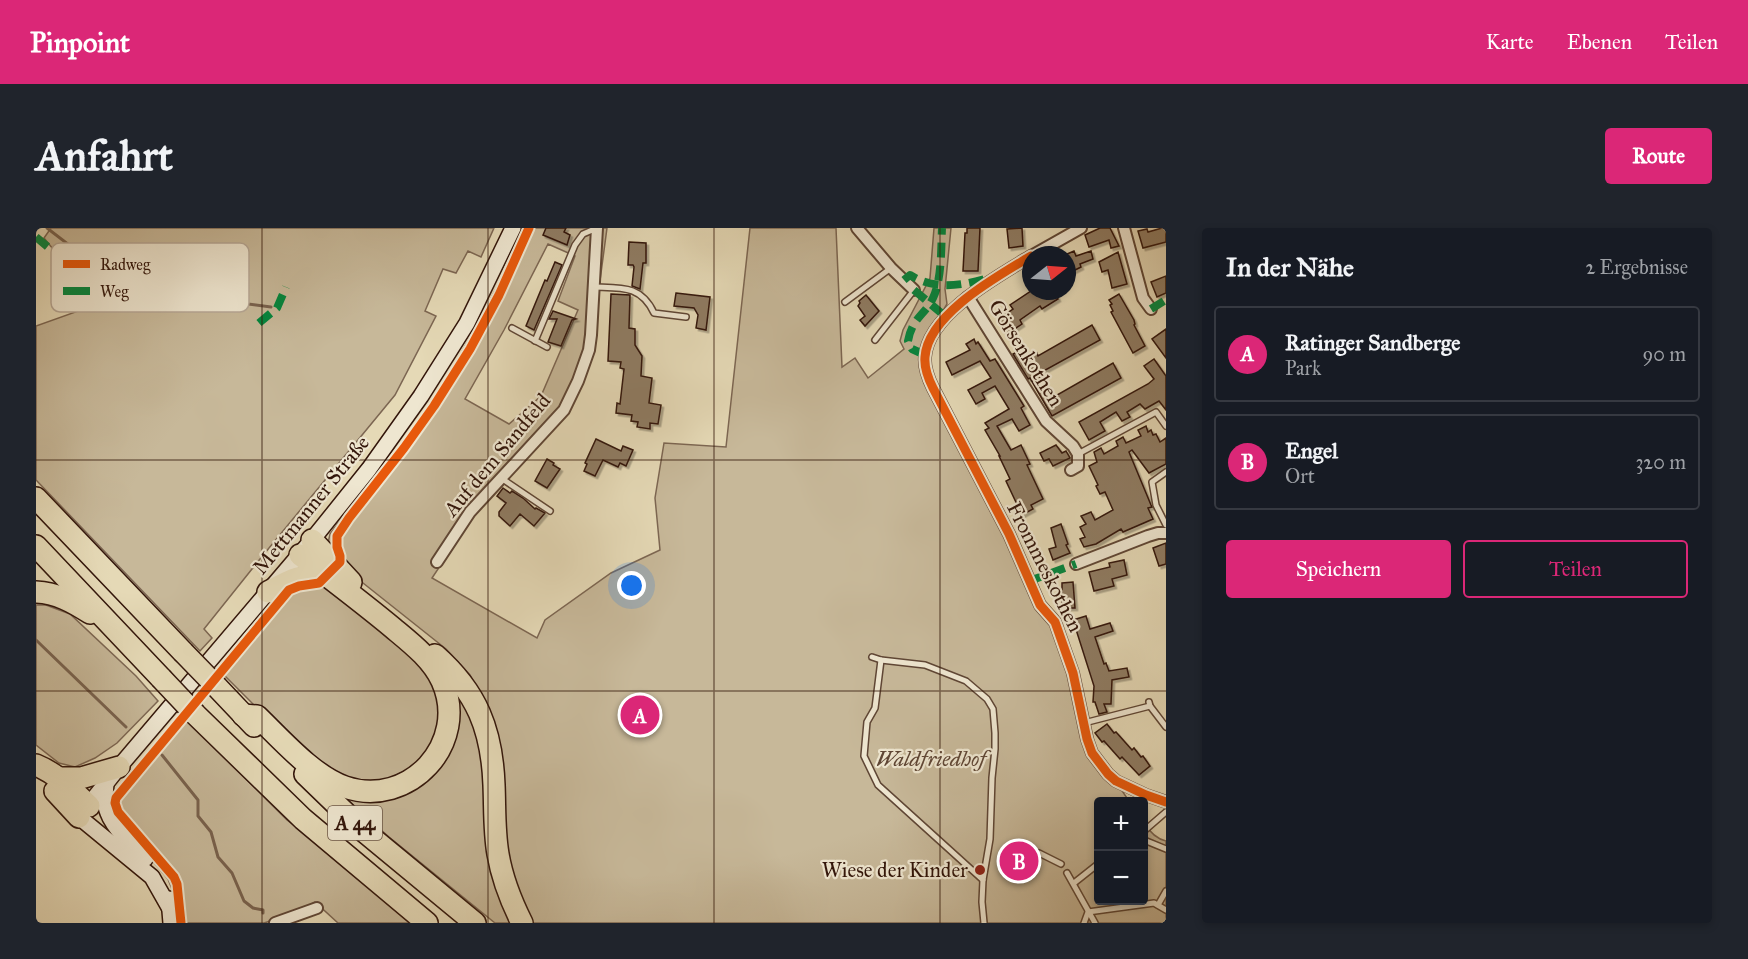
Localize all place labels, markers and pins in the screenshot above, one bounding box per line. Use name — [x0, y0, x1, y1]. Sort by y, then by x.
pin: A — [620, 692, 660, 738]
pin: B — [1000, 838, 1038, 884]
place label: Wiese der Kinder — [822, 857, 968, 883]
marker: Wiese der Kinder — [973, 863, 987, 877]

